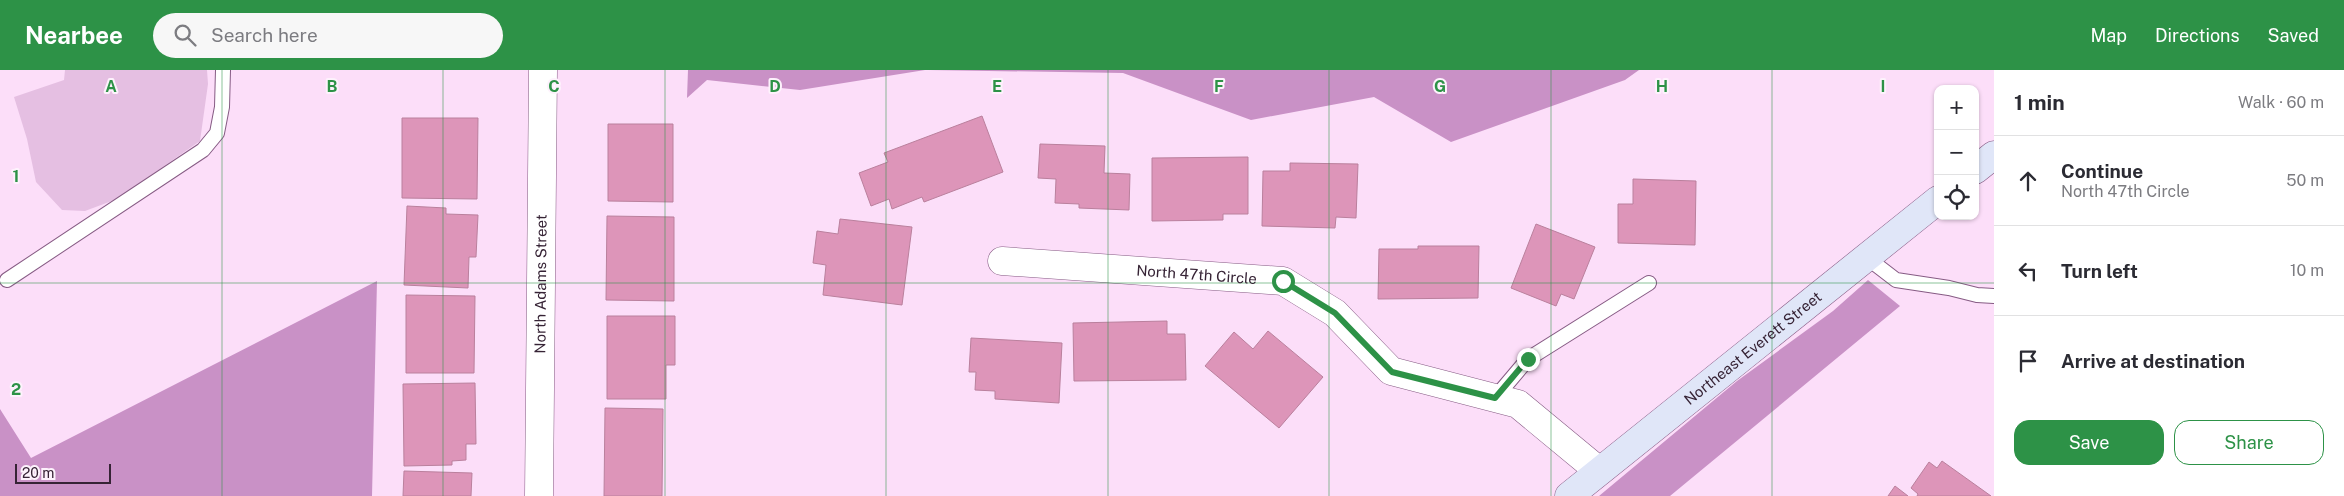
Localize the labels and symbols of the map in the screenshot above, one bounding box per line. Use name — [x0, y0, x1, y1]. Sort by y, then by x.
text: A — [105, 77, 117, 96]
text: B — [327, 77, 338, 96]
text: C — [548, 77, 560, 96]
text: D — [769, 77, 781, 96]
text: E — [992, 77, 1002, 96]
text: F — [1214, 77, 1224, 96]
text: G — [1434, 77, 1446, 96]
text: H — [1656, 77, 1668, 96]
text: I — [1881, 77, 1885, 96]
text: 1 — [13, 167, 19, 186]
street label: North Adams Street — [531, 214, 550, 354]
street label: North 47th Circle — [1136, 262, 1257, 287]
route start — [1272, 270, 1295, 293]
street label: Northeast Everett Street — [1681, 288, 1825, 408]
route end — [1517, 348, 1540, 371]
text: 2 — [11, 380, 21, 399]
scale bar — [15, 461, 111, 484]

